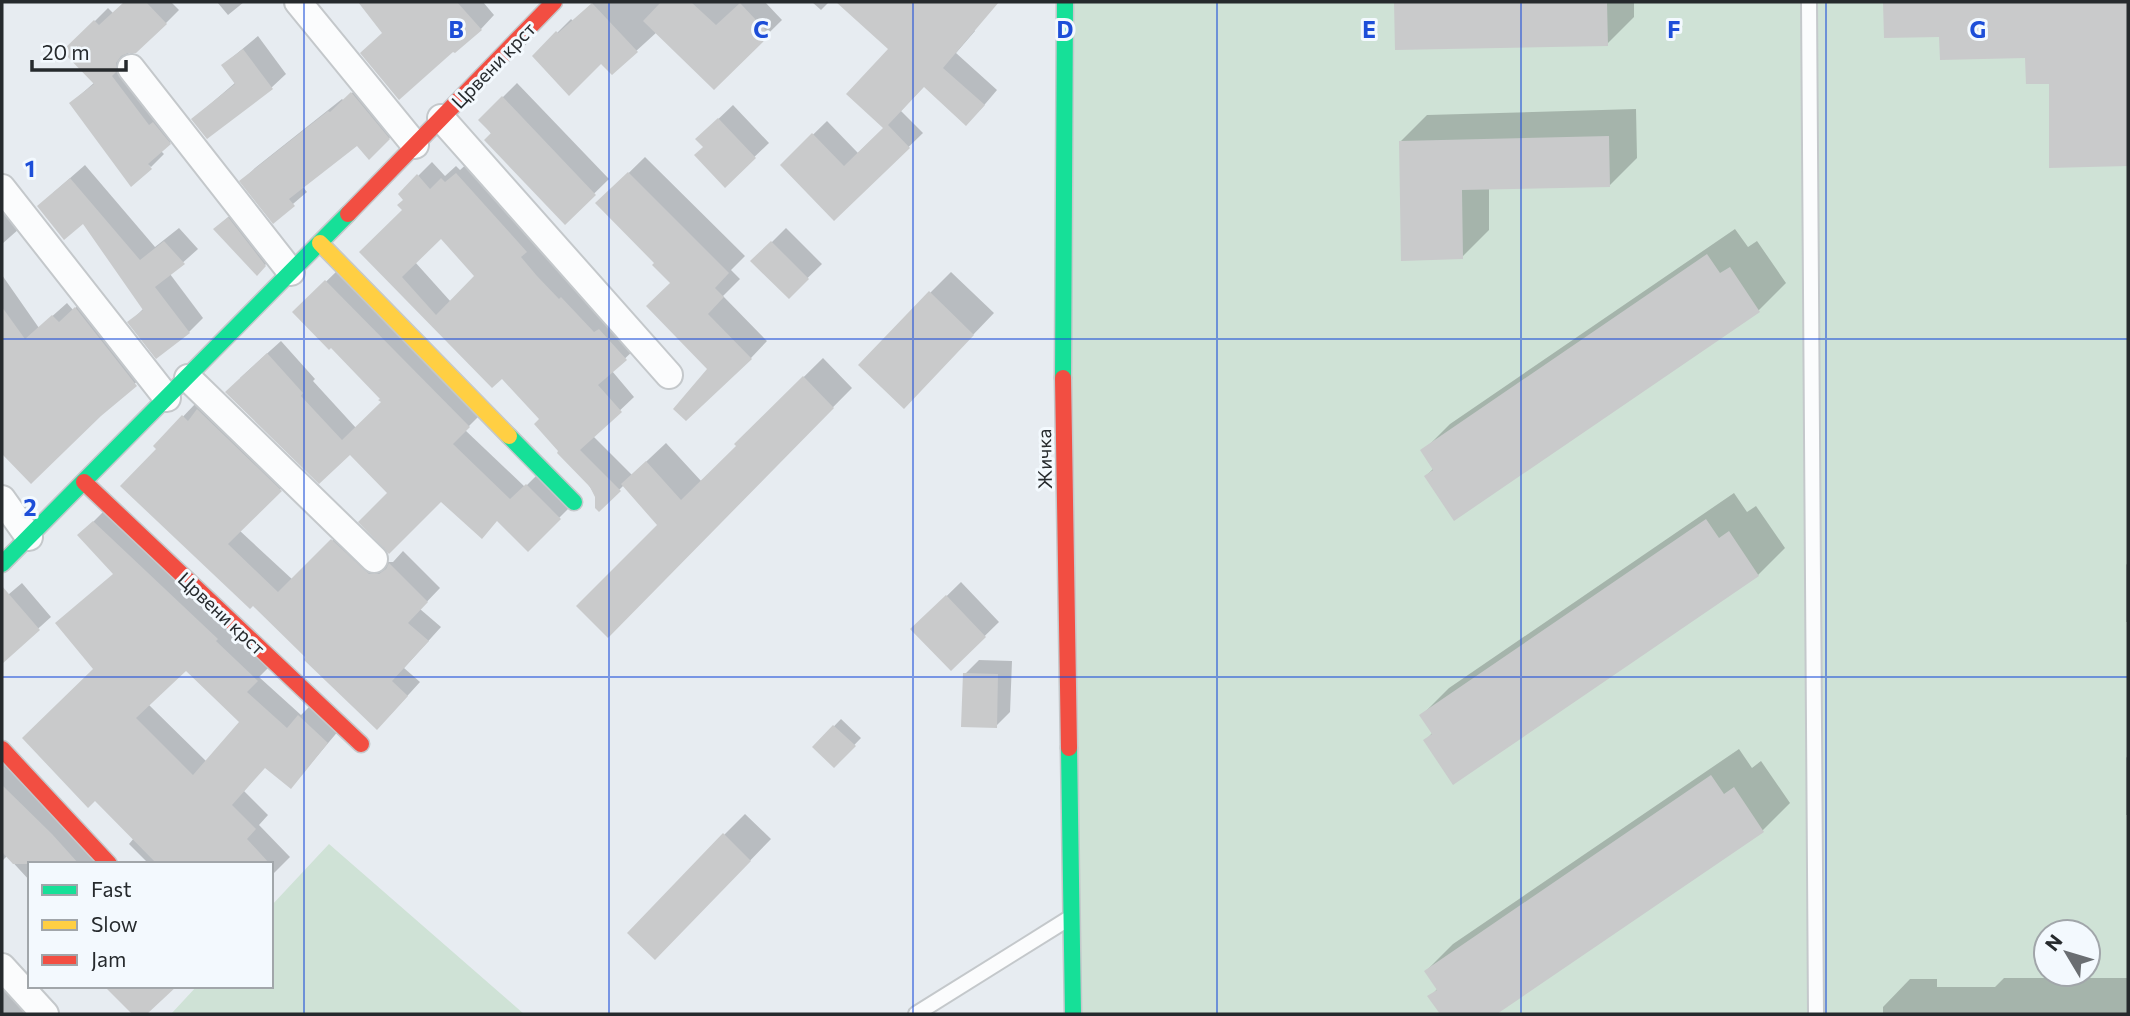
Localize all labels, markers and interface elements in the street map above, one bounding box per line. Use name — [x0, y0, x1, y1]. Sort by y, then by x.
text: B — [448, 15, 464, 43]
text: C — [753, 15, 769, 43]
text: D — [1057, 15, 1074, 43]
text: E — [1362, 15, 1376, 43]
text: F — [1667, 15, 1681, 43]
text: G — [1970, 15, 1986, 43]
street label: Црвени крст — [446, 17, 540, 113]
scale bar — [32, 28, 126, 72]
text: 20 m — [42, 39, 90, 64]
text: 1 — [25, 154, 35, 182]
street label: Жичка — [1032, 428, 1056, 490]
text: 2 — [23, 493, 37, 521]
street label: Црвени крст — [174, 567, 270, 659]
legend — [28, 862, 273, 988]
text: Fast — [91, 876, 132, 901]
text: Slow — [91, 911, 138, 936]
north arrow — [2032, 918, 2102, 988]
text: N — [2040, 930, 2067, 955]
text: Jam — [91, 946, 126, 971]

